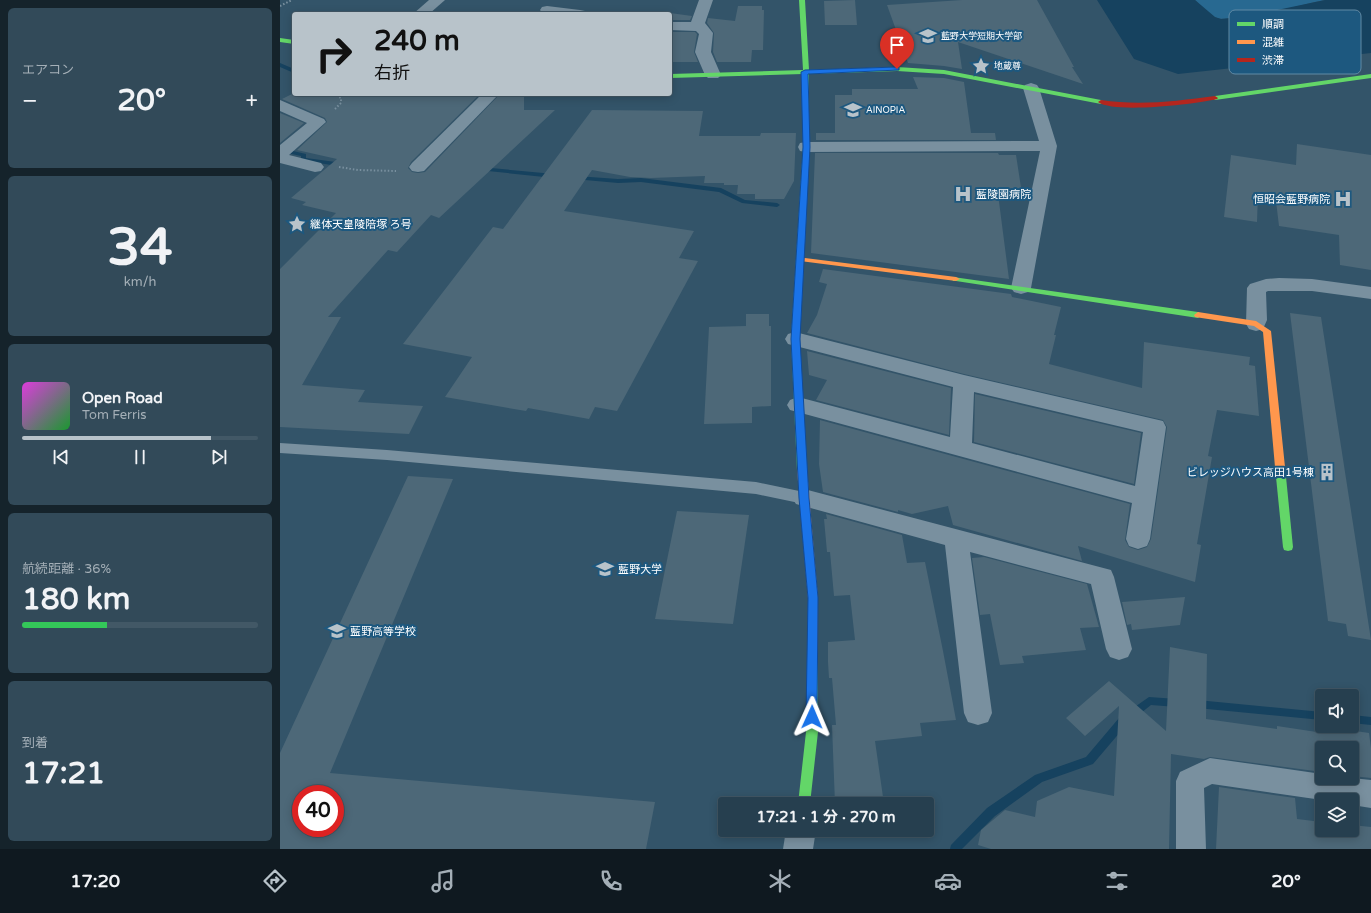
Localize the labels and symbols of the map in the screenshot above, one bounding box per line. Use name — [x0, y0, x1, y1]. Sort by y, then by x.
legend — [1229, 10, 1361, 74]
text: 順調 — [1262, 18, 1284, 31]
school or university icon: 藍野大学短期大学部 — [918, 26, 938, 46]
pin — [880, 28, 914, 69]
place label: 藍野大学短期大学部 — [941, 31, 1022, 42]
text: 混雑 — [1262, 36, 1284, 49]
text: 渋滞 — [1262, 54, 1284, 67]
place icon: 地蔵尊 — [971, 56, 991, 76]
place label: 地蔵尊 — [994, 61, 1021, 72]
school or university icon: AINOPIA — [843, 100, 863, 120]
place label: AINOPIA — [866, 105, 905, 116]
hospital icon: 藍陵園病院 — [953, 184, 973, 204]
place label: 藍陵園病院 — [976, 188, 1031, 201]
hospital icon: 恒昭会藍野病院 — [1333, 189, 1353, 209]
place label: 恒昭会藍野病院 — [1253, 193, 1330, 206]
place icon: 継体天皇陵陪塚 ろ号 — [287, 214, 307, 234]
place label: 継体天皇陵陪塚 ろ号 — [310, 218, 412, 231]
building icon: ビレッジハウス高田1号棟 — [1317, 462, 1337, 482]
place label: ビレッジハウス高田1号棟 — [1187, 466, 1314, 479]
school or university icon: 藍野大学 — [595, 559, 615, 579]
place label: 藍野大学 — [618, 563, 662, 576]
school or university icon: 藍野高等学校 — [327, 621, 347, 641]
place label: 藍野高等学校 — [350, 625, 416, 638]
position arrow — [791, 696, 833, 738]
speed limit sign: 40 — [292, 785, 344, 837]

